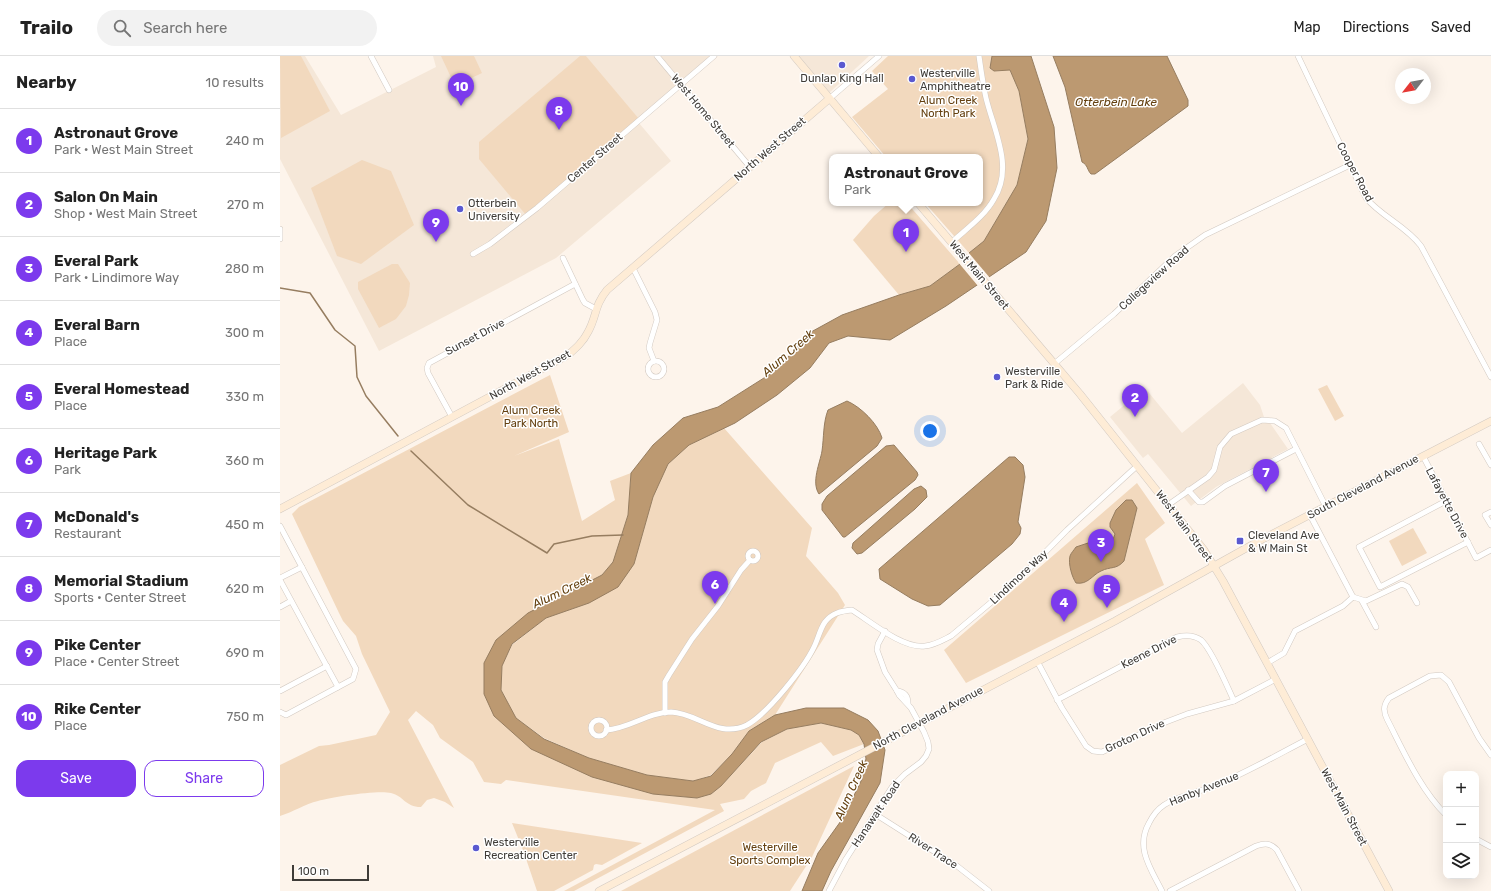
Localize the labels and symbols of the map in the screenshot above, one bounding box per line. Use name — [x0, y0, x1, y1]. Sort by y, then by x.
marker: Dunlap King Hall — [837, 60, 847, 70]
place label: Westerville Amphitheatre — [920, 67, 991, 93]
north arrow — [1395, 68, 1431, 104]
street label: West Home Street — [668, 72, 738, 151]
place label: Dunlap King Hall — [800, 72, 884, 85]
pin: 10 — [448, 73, 474, 106]
marker: Westerville Amphitheatre — [907, 74, 917, 84]
park label: Alum Creek North Park — [919, 94, 978, 120]
water label: Otterbein Lake — [1075, 95, 1157, 109]
pin: 8 — [546, 97, 572, 130]
street label: North West Street — [731, 114, 809, 184]
street label: Center Street — [565, 130, 626, 186]
street label: Cooper Road — [1334, 140, 1376, 204]
place label: Otterbein University — [468, 197, 520, 223]
marker: Otterbein University — [455, 204, 465, 214]
pin: 9 — [423, 209, 449, 242]
pin: 1 — [893, 219, 919, 252]
street label: West Main Street — [946, 238, 1012, 313]
street label: Collegeview Road — [1116, 243, 1192, 313]
street label: Sunset Drive — [443, 316, 507, 358]
water label: Alum Creek — [759, 326, 817, 380]
street label: North West Street — [487, 347, 573, 403]
place label: Westerville Park & Ride — [1005, 365, 1063, 391]
marker: Westerville Park & Ride — [992, 372, 1002, 382]
pin: 2 — [1122, 384, 1148, 417]
park label: Alum Creek Park North — [502, 404, 561, 430]
your location — [920, 421, 940, 441]
street label: South Cleveland Avenue — [1305, 452, 1421, 522]
pin: 7 — [1253, 459, 1279, 492]
street label: Lafayette Drive — [1423, 465, 1471, 541]
street label: West Main Street — [1153, 488, 1215, 565]
pin: 3 — [1088, 529, 1114, 562]
place label: Cleveland Ave & W Main St — [1248, 529, 1319, 555]
marker: Cleveland Ave & W Main St — [1235, 536, 1245, 546]
street label: Lindimore Way — [987, 547, 1051, 607]
water label: Alum Creek — [529, 570, 595, 612]
pin: 6 — [702, 571, 728, 604]
pin: 5 — [1094, 575, 1120, 608]
pin: 4 — [1051, 589, 1077, 622]
street label: Keene Drive — [1119, 632, 1179, 672]
street label: North Cleveland Avenue — [871, 683, 985, 753]
street label: Groton Drive — [1103, 717, 1167, 755]
water label: Alum Creek — [831, 757, 871, 823]
street label: West Main Street — [1318, 766, 1370, 849]
street label: Hanby Avenue — [1167, 769, 1241, 809]
street label: Hanawalt Road — [849, 778, 903, 850]
street label: River Trace — [906, 830, 960, 872]
place label: Westerville Recreation Center — [484, 836, 578, 862]
park label: Westerville Sports Complex — [729, 841, 811, 867]
marker: Westerville Recreation Center — [471, 843, 481, 853]
scale bar — [292, 863, 369, 882]

